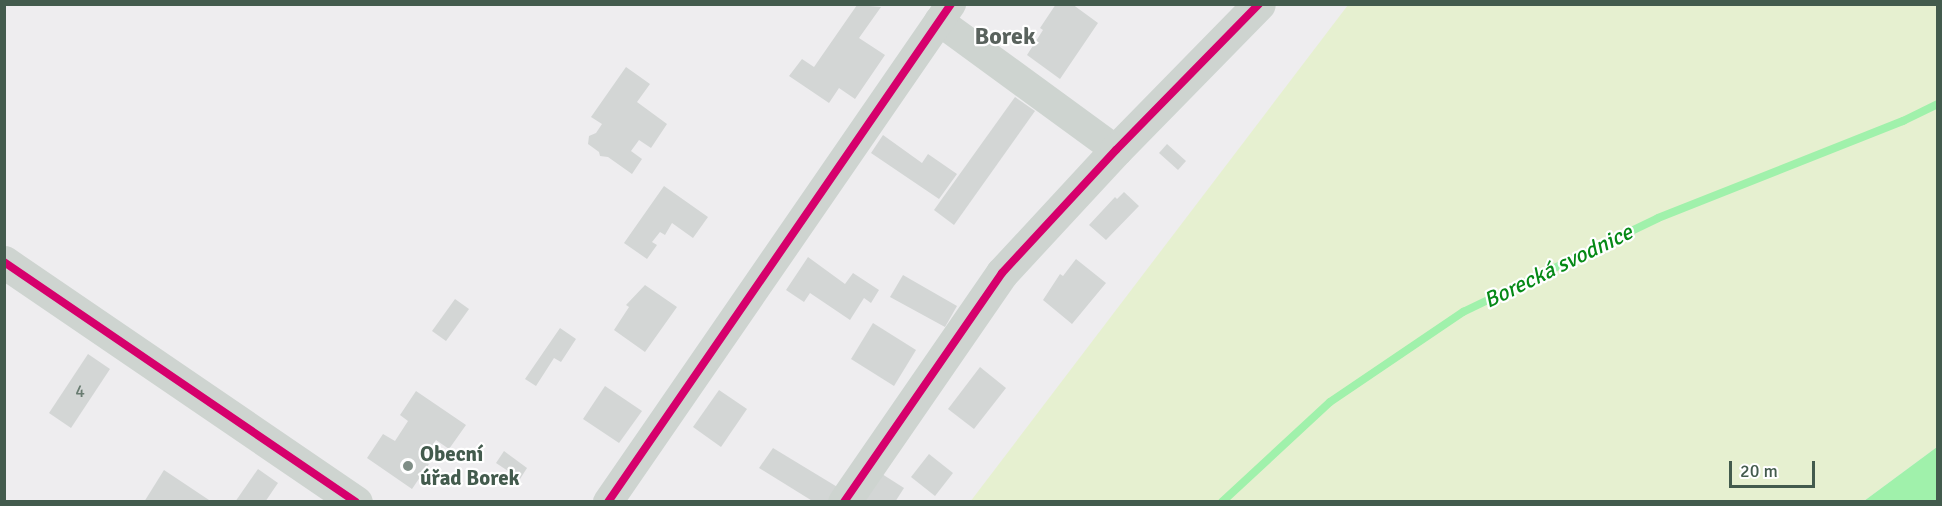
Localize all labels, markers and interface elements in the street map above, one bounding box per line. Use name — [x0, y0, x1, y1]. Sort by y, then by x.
district label: Borek — [975, 23, 1035, 51]
water label: Borecká svodnice — [1479, 219, 1637, 313]
house number: 4 — [75, 380, 85, 402]
place label: Obecní úřad Borek — [420, 441, 520, 491]
scale bar — [1732, 449, 1818, 487]
marker: Obecní úřad Borek — [401, 459, 415, 473]
text: 20 m — [1740, 460, 1778, 482]

